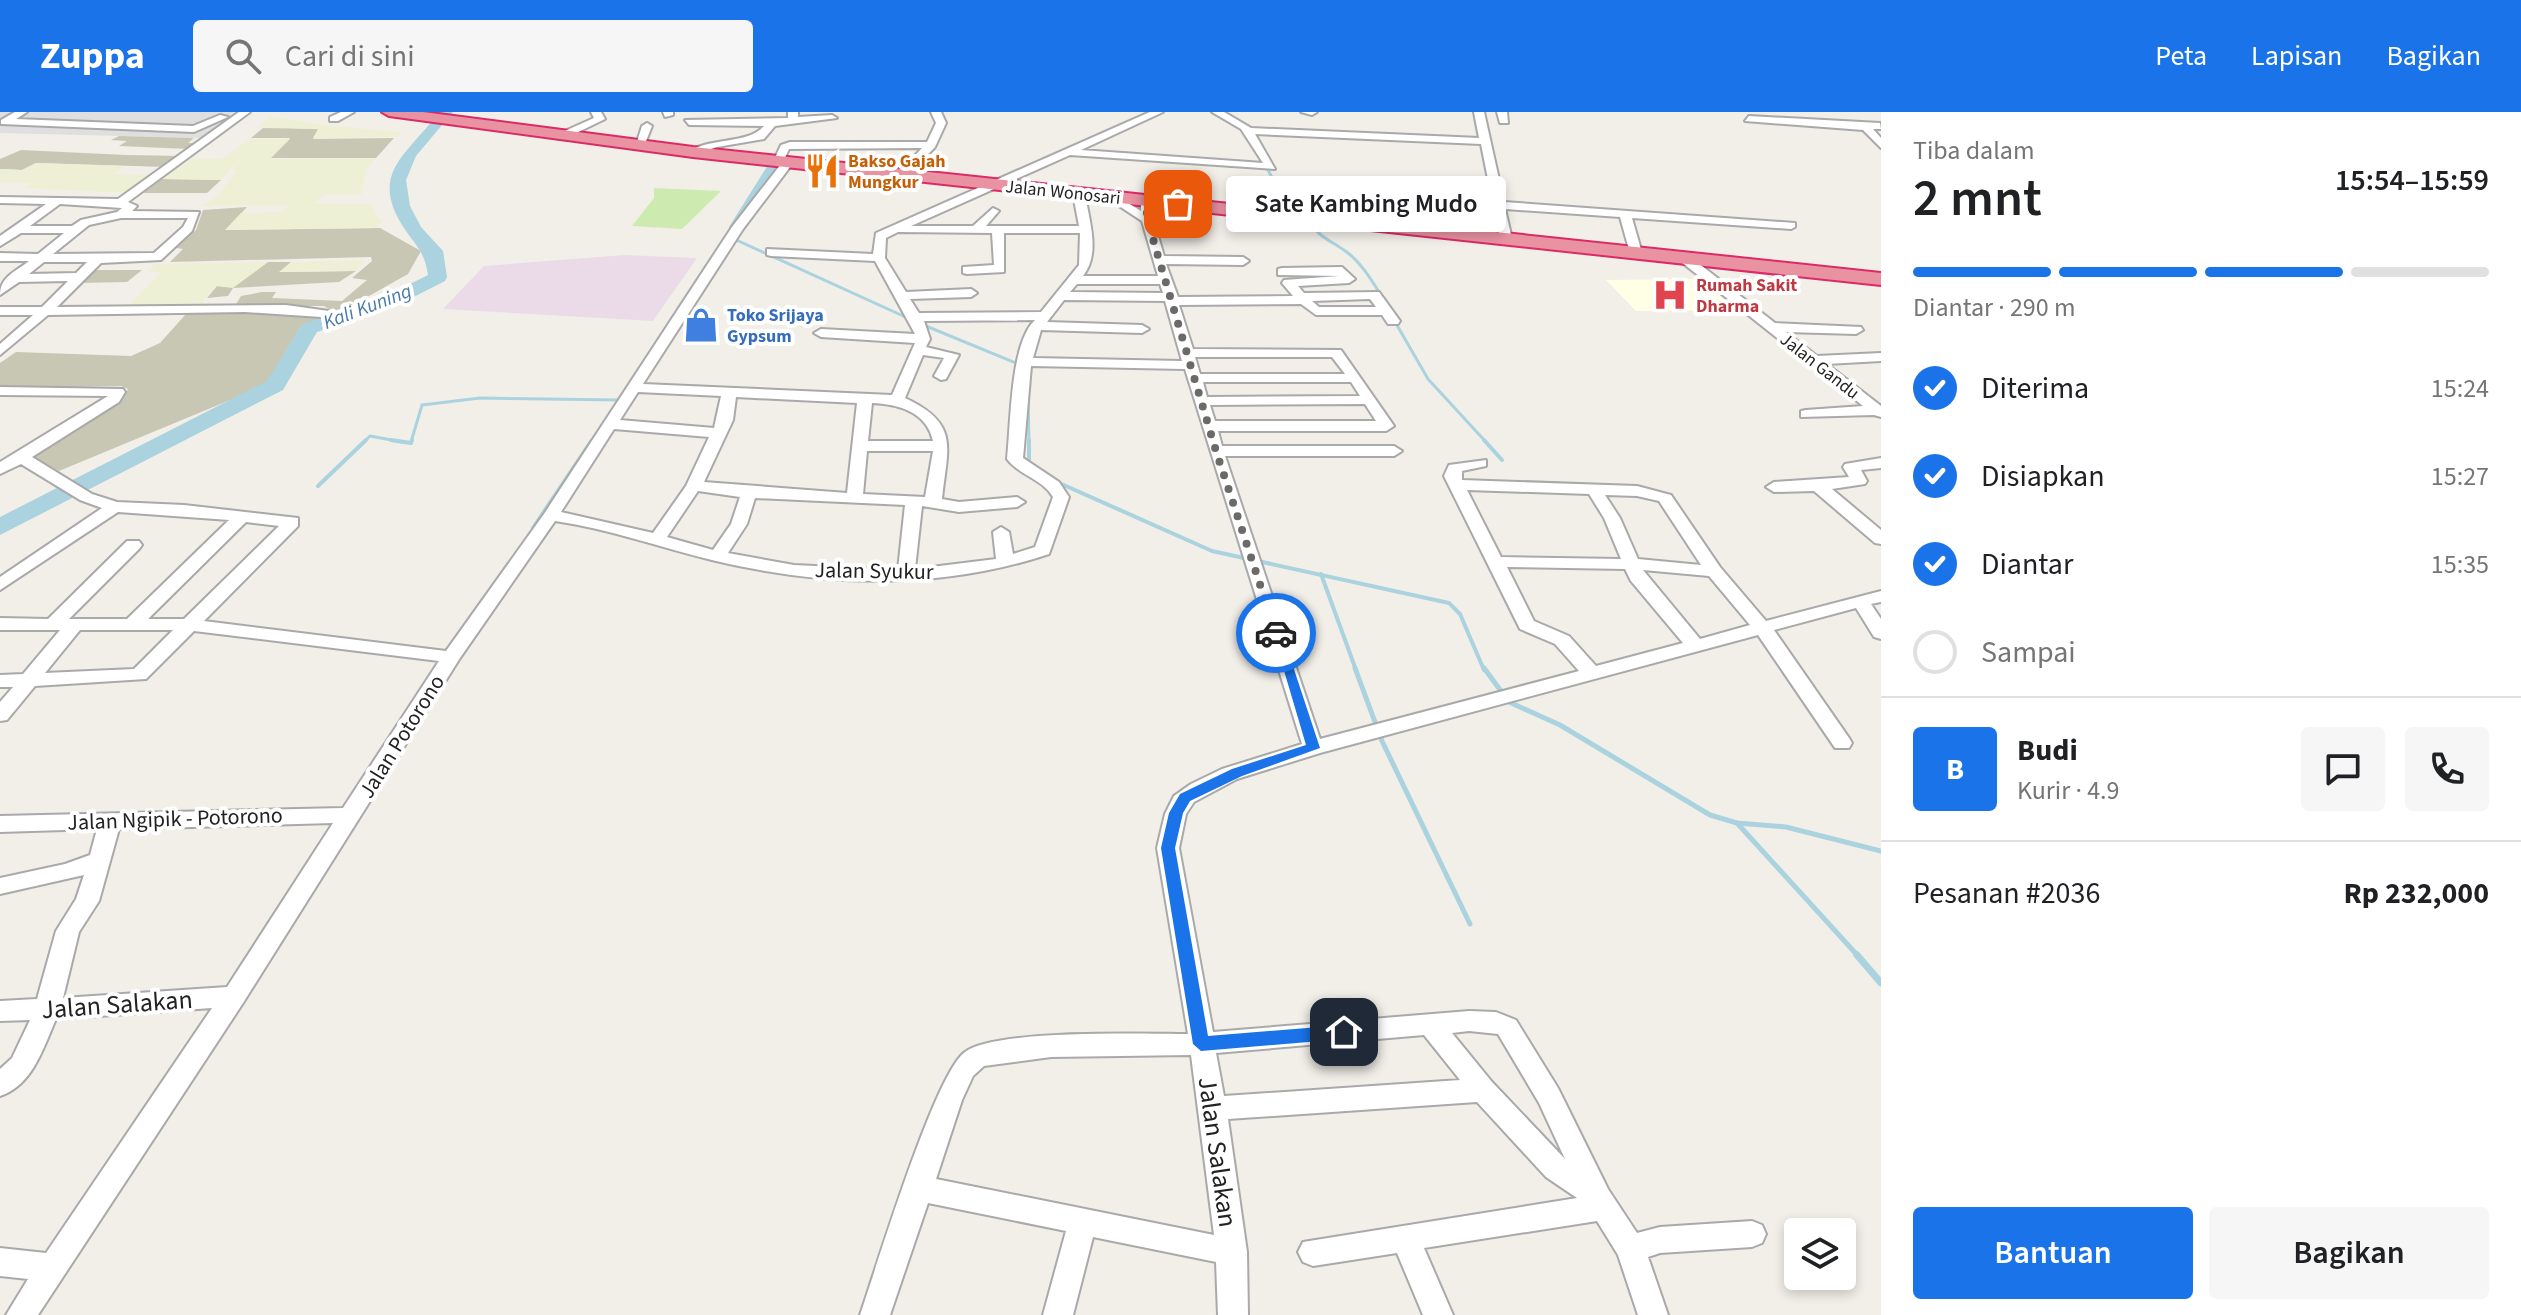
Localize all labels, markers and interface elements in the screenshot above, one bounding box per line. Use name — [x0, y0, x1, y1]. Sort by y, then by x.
search box — [193, 20, 753, 92]
text: Zuppa — [40, 29, 145, 83]
icon: search — [221, 34, 265, 78]
text: Cari di sini — [285, 35, 415, 78]
text: Peta — [2155, 36, 2207, 76]
text: Lapisan — [2251, 36, 2342, 76]
text: Bagikan — [2386, 36, 2481, 76]
text: Tiba dalam — [1913, 132, 2034, 169]
place label: Bakso Gajah Mungkur — [848, 149, 946, 195]
restaurant icon: Bakso Gajah Mungkur — [803, 152, 841, 190]
text: 15:54–15:59 — [2335, 159, 2489, 202]
text: 2 mnt — [1913, 162, 2042, 236]
pin — [1144, 170, 1212, 238]
street label: Jalan Wonosari — [1004, 174, 1122, 211]
callout: Sate Kambing Mudo — [1226, 176, 1506, 232]
icon: bag — [1156, 182, 1200, 226]
text: Sate Kambing Mudo — [1255, 185, 1477, 222]
place label: Rumah Sakit Dharma — [1696, 273, 1797, 319]
hospital icon: Rumah Sakit Dharma — [1651, 276, 1689, 314]
water label: Kali Kuning — [319, 277, 416, 337]
text: Diantar · 290 m — [1913, 289, 2075, 326]
place label: Toko Srijaya Gypsum — [727, 303, 824, 349]
shop icon: Toko Srijaya Gypsum — [682, 306, 720, 344]
street label: Jalan Gandu — [1775, 327, 1865, 405]
icon: check — [1913, 366, 1957, 410]
text: Diterima — [1981, 367, 2089, 410]
text: 15:24 — [2431, 370, 2489, 407]
icon: check — [1913, 454, 1957, 498]
text: Disiapkan — [1981, 455, 2105, 498]
text: 15:27 — [2431, 458, 2489, 495]
icon: check — [1913, 542, 1957, 586]
text: Diantar — [1981, 543, 2073, 586]
text: 15:35 — [2431, 546, 2489, 583]
street label: Jalan Syukur — [814, 554, 934, 588]
courier — [1236, 593, 1316, 673]
icon: car — [1254, 611, 1298, 655]
text: Sampai — [1981, 631, 2076, 674]
street label: Jalan Potorono — [351, 668, 453, 805]
button: chat — [2301, 727, 2385, 811]
button: phone — [2405, 727, 2489, 811]
text: Budi — [2017, 729, 2078, 772]
text: B — [1946, 748, 1964, 791]
text: Kurir · 4.9 — [2017, 772, 2119, 809]
street label: Jalan Ngipik - Potorono — [67, 799, 283, 839]
text: Pesanan #2036 — [1913, 872, 2100, 915]
text: Rp 232,000 — [2343, 872, 2489, 915]
street label: Jalan Salakan — [40, 981, 194, 1028]
pin — [1310, 998, 1378, 1066]
icon: home — [1322, 1010, 1366, 1054]
street label: Jalan Salakan — [1189, 1075, 1246, 1230]
button: Bantuan — [1913, 1207, 2193, 1299]
button: Bagikan — [2209, 1207, 2489, 1299]
map controls — [1784, 1218, 1856, 1290]
button: layers — [1784, 1218, 1856, 1290]

